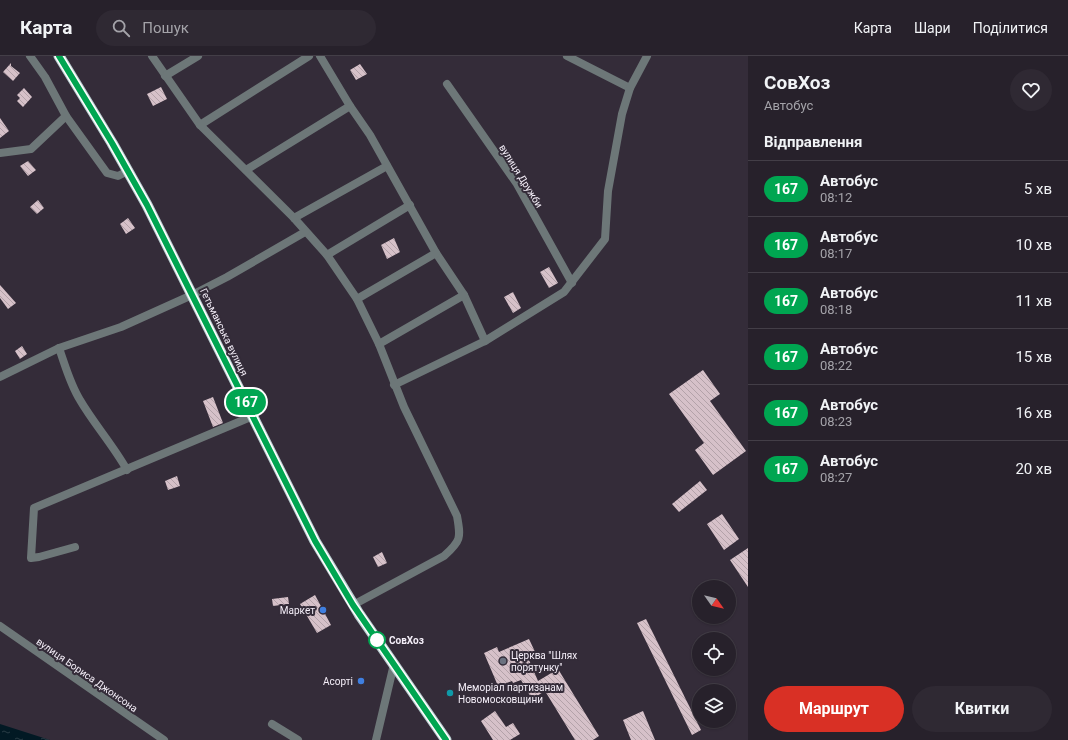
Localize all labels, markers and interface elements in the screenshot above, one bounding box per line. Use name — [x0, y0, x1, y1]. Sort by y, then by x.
search box — [96, 10, 376, 46]
text: Карта — [20, 16, 72, 39]
icon: search — [110, 17, 132, 39]
text: Пошук — [142, 19, 189, 37]
text: Карта — [854, 20, 892, 36]
text: Шари — [914, 20, 951, 36]
text: Поділитися — [973, 20, 1048, 36]
button: heart — [1010, 69, 1052, 111]
text: СовХоз — [764, 71, 830, 94]
text: Автобус — [764, 98, 813, 113]
text: Відправлення — [764, 133, 862, 151]
street label: вулиця Дружби — [497, 142, 545, 210]
text: Автобус — [820, 172, 878, 190]
text: 5 хв — [1024, 180, 1052, 198]
text: 167 — [774, 181, 798, 197]
text: 08:12 — [820, 190, 852, 205]
text: Автобус — [820, 228, 878, 246]
text: 10 хв — [1015, 236, 1052, 254]
text: 167 — [774, 237, 798, 253]
text: 08:17 — [820, 246, 852, 261]
text: Автобус — [820, 284, 878, 302]
street label: Гетьманська вулиця — [198, 286, 250, 378]
text: 11 хв — [1015, 292, 1052, 310]
text: 167 — [774, 293, 798, 309]
text: 08:18 — [820, 302, 852, 317]
text: Автобус — [820, 340, 878, 358]
text: 15 хв — [1015, 348, 1052, 366]
text: 167 — [774, 349, 798, 365]
text: 08:22 — [820, 358, 852, 373]
line badge: 167 — [223, 389, 269, 415]
text: 167 — [234, 394, 258, 410]
text: Автобус — [820, 396, 878, 414]
text: 16 хв — [1015, 404, 1052, 422]
text: 167 — [774, 405, 798, 421]
text: 08:23 — [820, 414, 852, 429]
text: Автобус — [820, 452, 878, 470]
text: 20 хв — [1015, 460, 1052, 478]
text: 167 — [774, 461, 798, 477]
text: 08:27 — [820, 470, 852, 485]
north arrow — [692, 580, 736, 624]
map controls — [692, 580, 736, 728]
place label: Маркет — [280, 605, 315, 616]
marker: Маркет — [318, 605, 328, 615]
marker: СовХоз — [368, 631, 386, 649]
button: locate — [692, 632, 736, 676]
place label: СовХоз — [389, 635, 424, 646]
street label: вулиця Бориса Джонсона — [34, 636, 140, 714]
place label: Церква "Шлях порятунку" — [511, 650, 577, 673]
marker: Церква "Шлях порятунку" — [498, 656, 508, 666]
place label: Асорті — [323, 676, 353, 687]
marker: Асорті — [356, 676, 366, 686]
place label: Меморіал партизанам Новомосковщини — [458, 682, 563, 705]
button: layers — [692, 684, 736, 728]
button: Маршрут — [764, 686, 904, 732]
button: Квитки — [912, 686, 1052, 732]
marker: Меморіал партизанам Новомосковщини — [445, 688, 455, 698]

